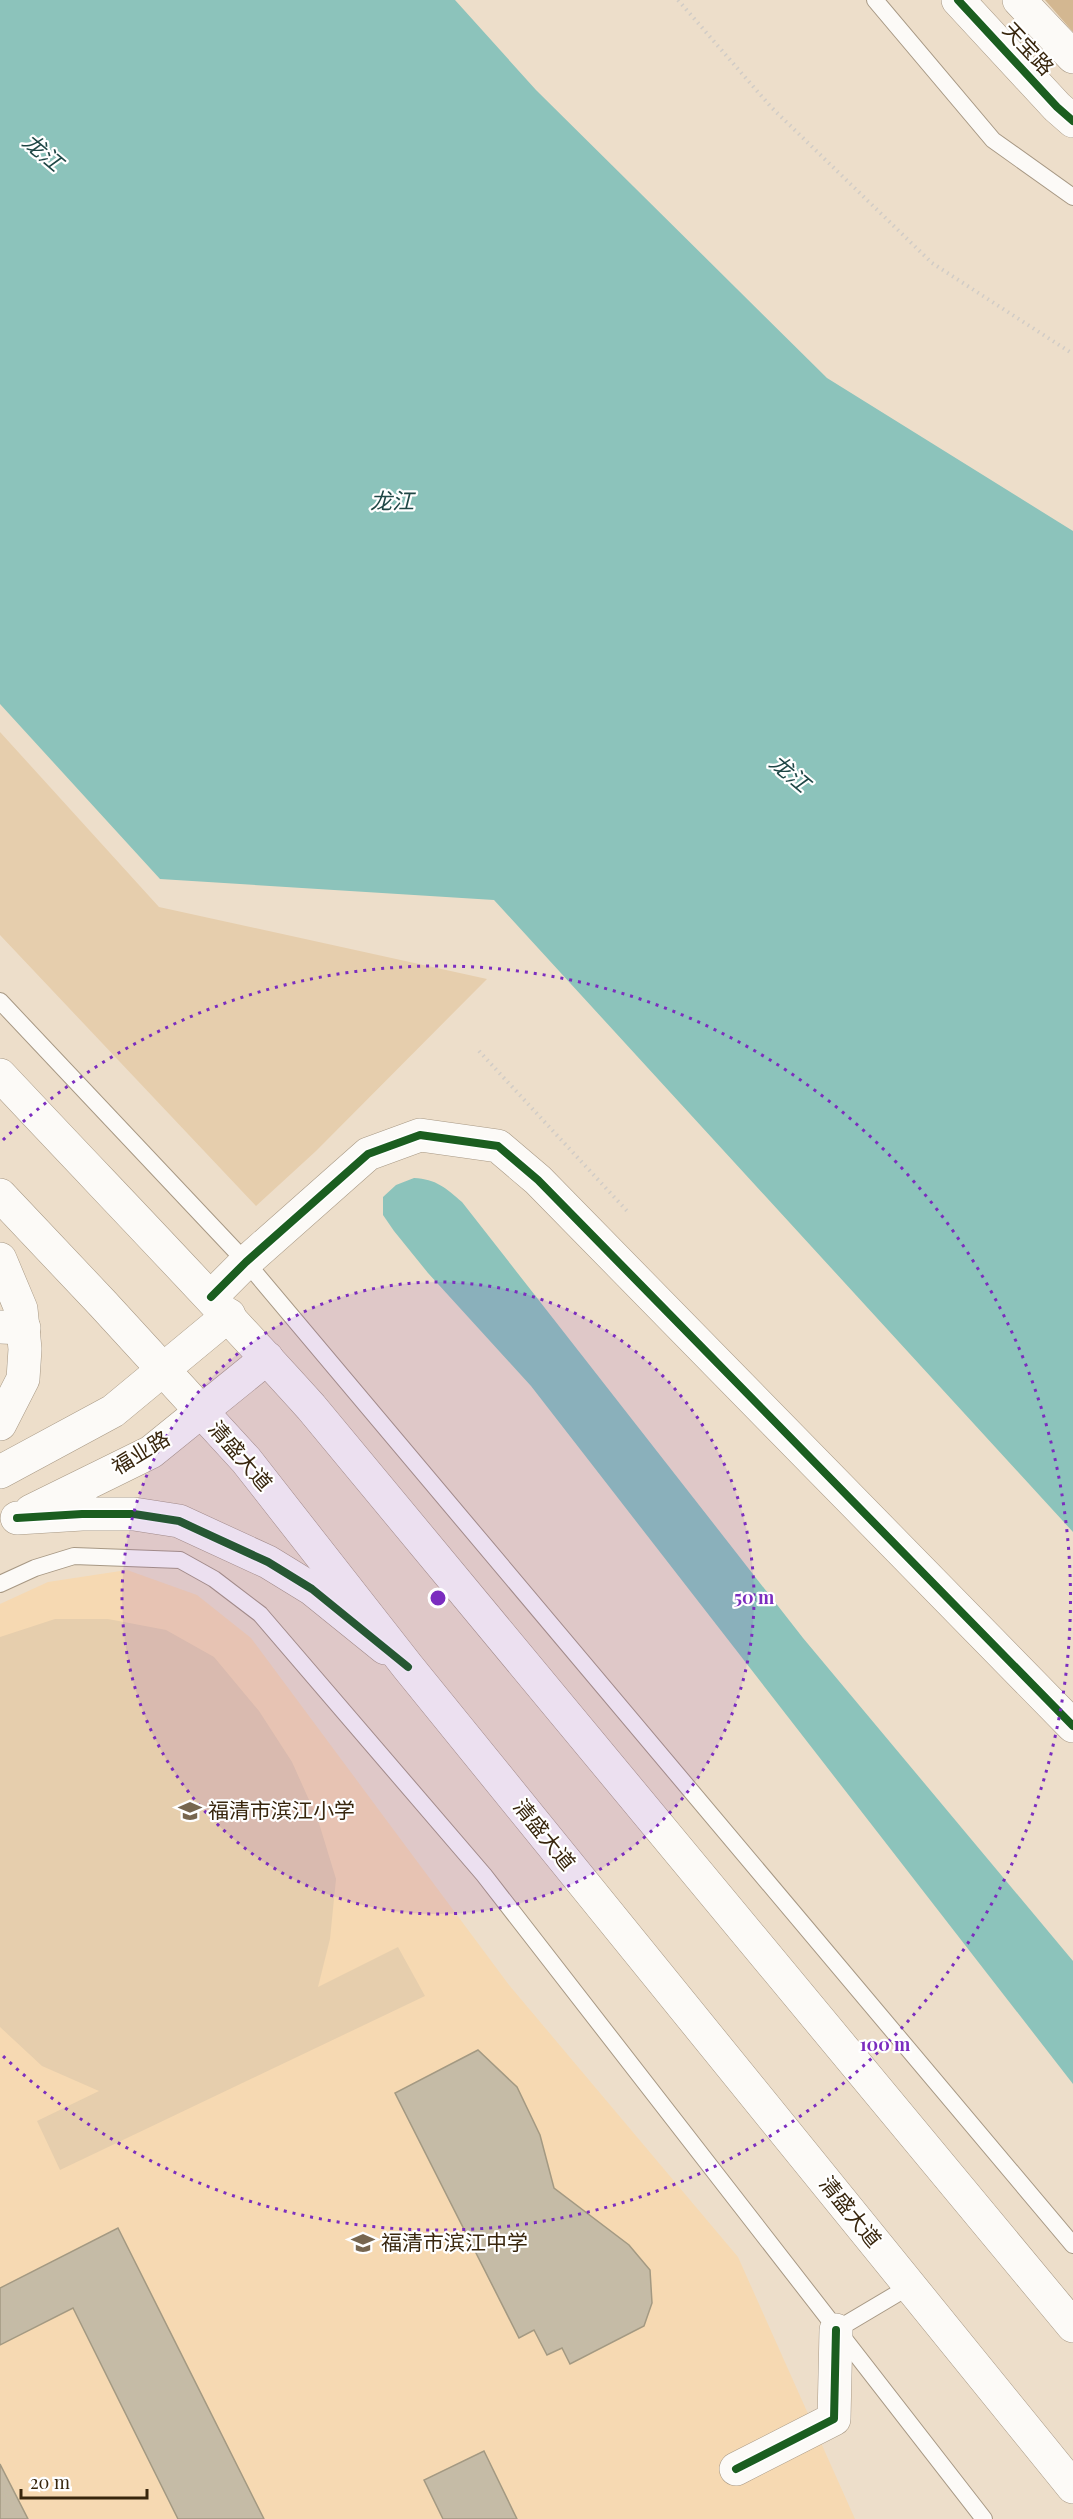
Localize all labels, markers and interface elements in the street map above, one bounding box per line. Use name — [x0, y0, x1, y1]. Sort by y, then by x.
street label: 天宝路 — [998, 15, 1061, 80]
water label: 龙江 — [17, 126, 72, 178]
water label: 龙江 — [370, 485, 416, 515]
water label: 龙江 — [764, 747, 819, 799]
street label: 清盛大道 — [203, 1414, 280, 1496]
street label: 福业路 — [106, 1423, 174, 1480]
text: 50 m — [734, 1585, 775, 1609]
centre of rings — [428, 1588, 448, 1608]
street label: 清盛大道 — [508, 1792, 583, 1875]
place label: 福清市滨江小学 — [208, 1795, 355, 1823]
school or university icon: 福清市滨江小学 — [177, 1798, 203, 1824]
text: 100 m — [860, 2032, 911, 2056]
street label: 清盛大道 — [814, 2169, 889, 2252]
place label: 福清市滨江中学 — [381, 2227, 528, 2255]
school or university icon: 福清市滨江中学 — [350, 2230, 376, 2256]
scale bar — [21, 2462, 147, 2500]
text: 20 m — [30, 2470, 70, 2494]

